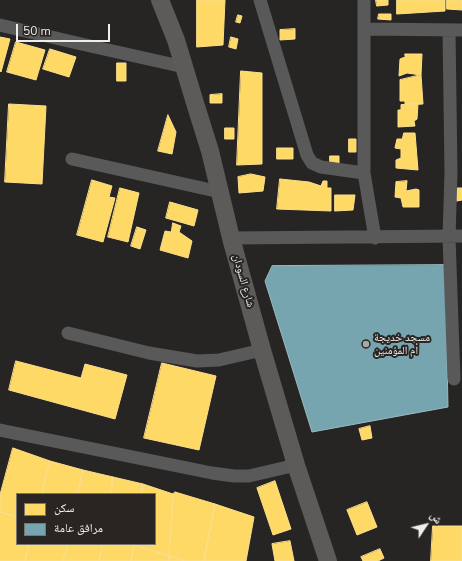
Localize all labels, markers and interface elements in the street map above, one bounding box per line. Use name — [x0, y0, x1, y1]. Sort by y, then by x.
scale bar — [18, 16, 112, 42]
text: 50 m — [23, 23, 51, 39]
street label: شارع السودان — [229, 253, 257, 309]
place label: مسجد خديجة أم المؤمنين — [374, 331, 430, 357]
marker: مسجد خديجة أم المؤمنين — [361, 339, 371, 349]
legend — [16, 493, 156, 545]
text: سكن — [54, 500, 74, 516]
north arrow — [406, 505, 446, 545]
text: ش — [427, 509, 446, 527]
text: مرافق عامة — [54, 520, 103, 536]

